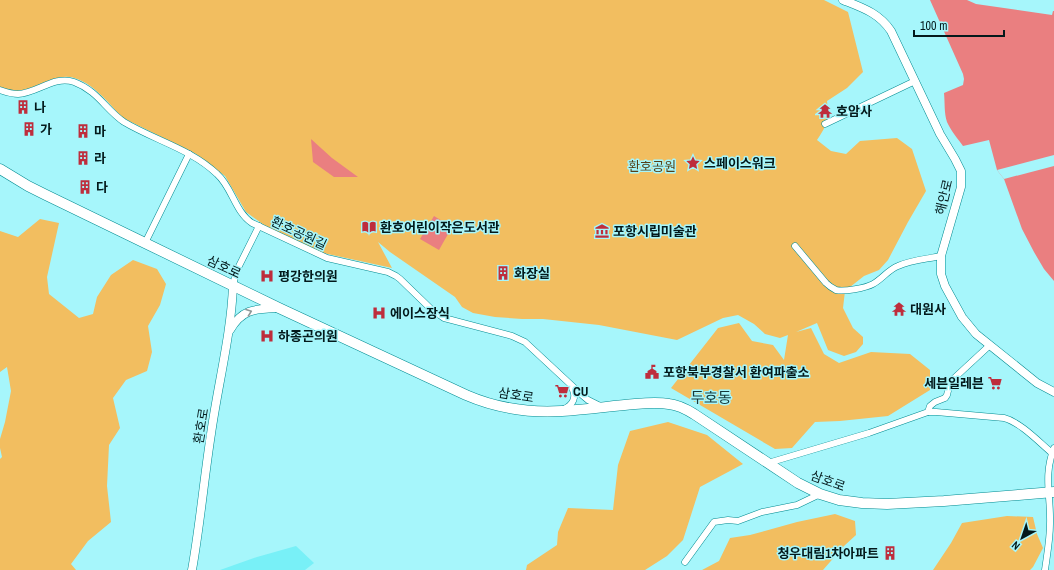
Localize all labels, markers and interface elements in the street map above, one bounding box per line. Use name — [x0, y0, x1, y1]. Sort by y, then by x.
scale bar — [914, 12, 1004, 38]
text: 100 m — [920, 18, 947, 34]
building icon: 나 — [15, 99, 31, 115]
place label: 나 — [34, 99, 46, 116]
temple icon: 호암사 — [817, 103, 833, 119]
place label: 호암사 — [836, 103, 872, 120]
building icon: 가 — [21, 121, 37, 137]
place label: 가 — [40, 121, 52, 138]
building icon: 마 — [75, 123, 91, 139]
place label: 마 — [94, 123, 106, 140]
building icon: 라 — [75, 150, 91, 166]
place label: 라 — [94, 150, 106, 167]
place icon: 스페이스워크 — [685, 155, 701, 171]
place label: 스페이스워크 — [704, 155, 776, 172]
park label: 환호공원 — [628, 158, 676, 175]
street label: 해안로 — [932, 178, 956, 216]
building icon: 다 — [77, 179, 93, 195]
place label: 다 — [96, 179, 108, 196]
street label: 환호공원길 — [268, 213, 330, 253]
library icon: 환호어린이작은도서관 — [361, 219, 377, 235]
place label: 환호어린이작은도서관 — [380, 219, 500, 236]
museum icon: 포항시립미술관 — [594, 223, 610, 239]
place label: 포항시립미술관 — [613, 223, 697, 240]
street label: 삼호로 — [204, 252, 244, 282]
building icon: 화장실 — [495, 265, 511, 281]
place label: 화장실 — [514, 265, 550, 282]
hospital icon: 평강한의원 — [259, 268, 275, 284]
place label: 평강한의원 — [278, 268, 338, 285]
temple icon: 대원사 — [891, 301, 907, 317]
place label: 대원사 — [910, 301, 946, 318]
hospital icon: 에이스장식 — [371, 305, 387, 321]
place label: 에이스장식 — [390, 305, 450, 322]
one-way arrow — [246, 309, 253, 317]
hospital icon: 하종곤의원 — [259, 328, 275, 344]
place label: 하종곤의원 — [278, 328, 338, 345]
public building icon: 포항북부경찰서 환여파출소 — [644, 364, 660, 380]
place label: 포항북부경찰서 환여파출소 — [663, 364, 810, 381]
place label: 세븐일레븐 — [924, 375, 984, 392]
supermarket icon: 세븐일레븐 — [987, 375, 1003, 391]
supermarket icon: CU — [554, 383, 570, 399]
place label: CU — [573, 383, 588, 400]
street label: 삼호로 — [497, 384, 535, 406]
district label: 두호동 — [690, 387, 732, 408]
street label: 환호로 — [190, 407, 212, 445]
street label: 삼호로 — [808, 467, 848, 495]
north arrow — [1002, 518, 1042, 558]
text: N — [1009, 538, 1023, 553]
place label: 청우대림1차아파트 — [777, 545, 879, 562]
building icon: 청우대림1차아파트 — [882, 545, 898, 561]

